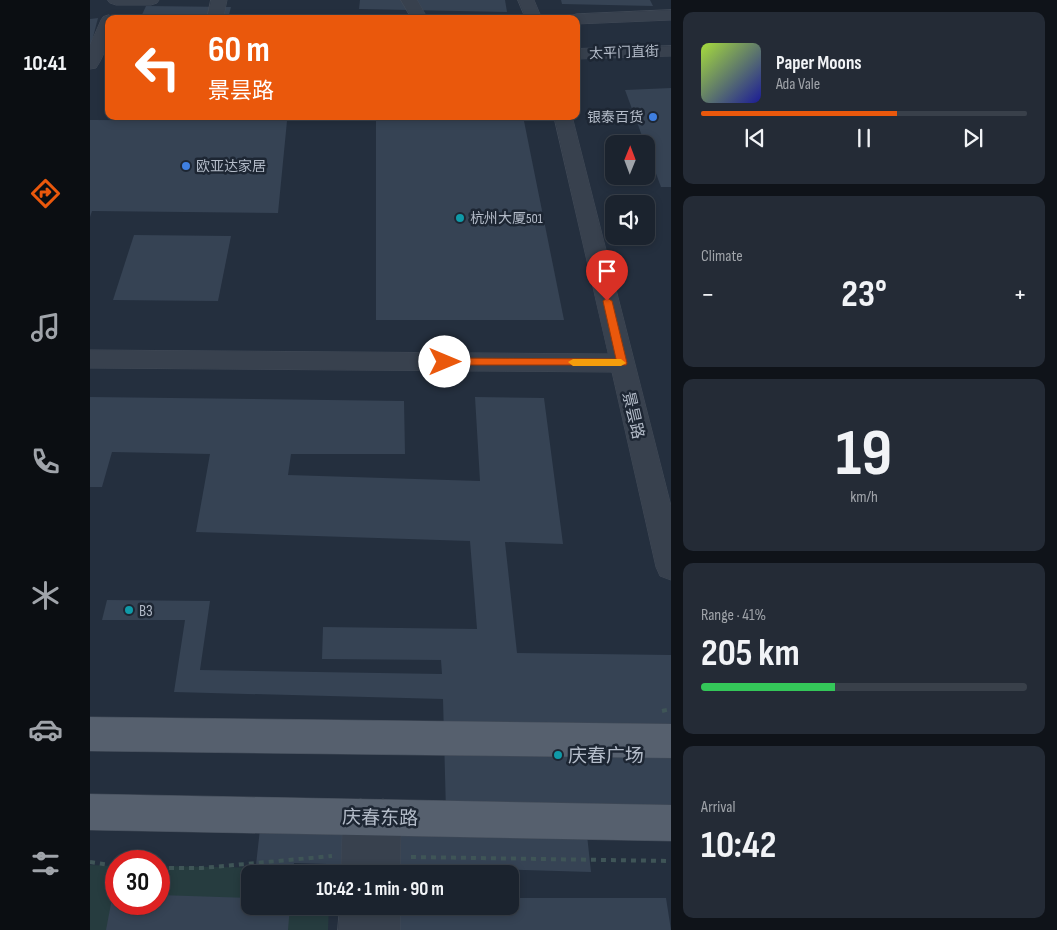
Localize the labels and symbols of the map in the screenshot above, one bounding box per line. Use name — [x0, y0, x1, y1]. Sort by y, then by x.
street label: 太平门直街 — [589, 43, 659, 62]
place label: 银泰百货 — [587, 109, 643, 126]
marker: 银泰百货 — [647, 111, 659, 123]
north arrow — [605, 135, 655, 185]
place label: 欧亚达家居 — [196, 158, 266, 175]
marker: 欧亚达家居 — [180, 160, 192, 172]
place label: 杭州大厦501 — [470, 210, 543, 227]
marker: 杭州大厦501 — [454, 212, 466, 224]
pin — [586, 250, 628, 301]
position arrow — [418, 335, 470, 387]
street label: 景昙路 — [618, 390, 647, 441]
place label: B3 — [139, 602, 153, 621]
marker: B3 — [123, 604, 135, 616]
place label: 庆春广场 — [568, 745, 644, 768]
marker: 庆春广场 — [552, 749, 564, 761]
street label: 庆春东路 — [342, 806, 418, 831]
speed limit sign: 30 — [105, 850, 170, 915]

